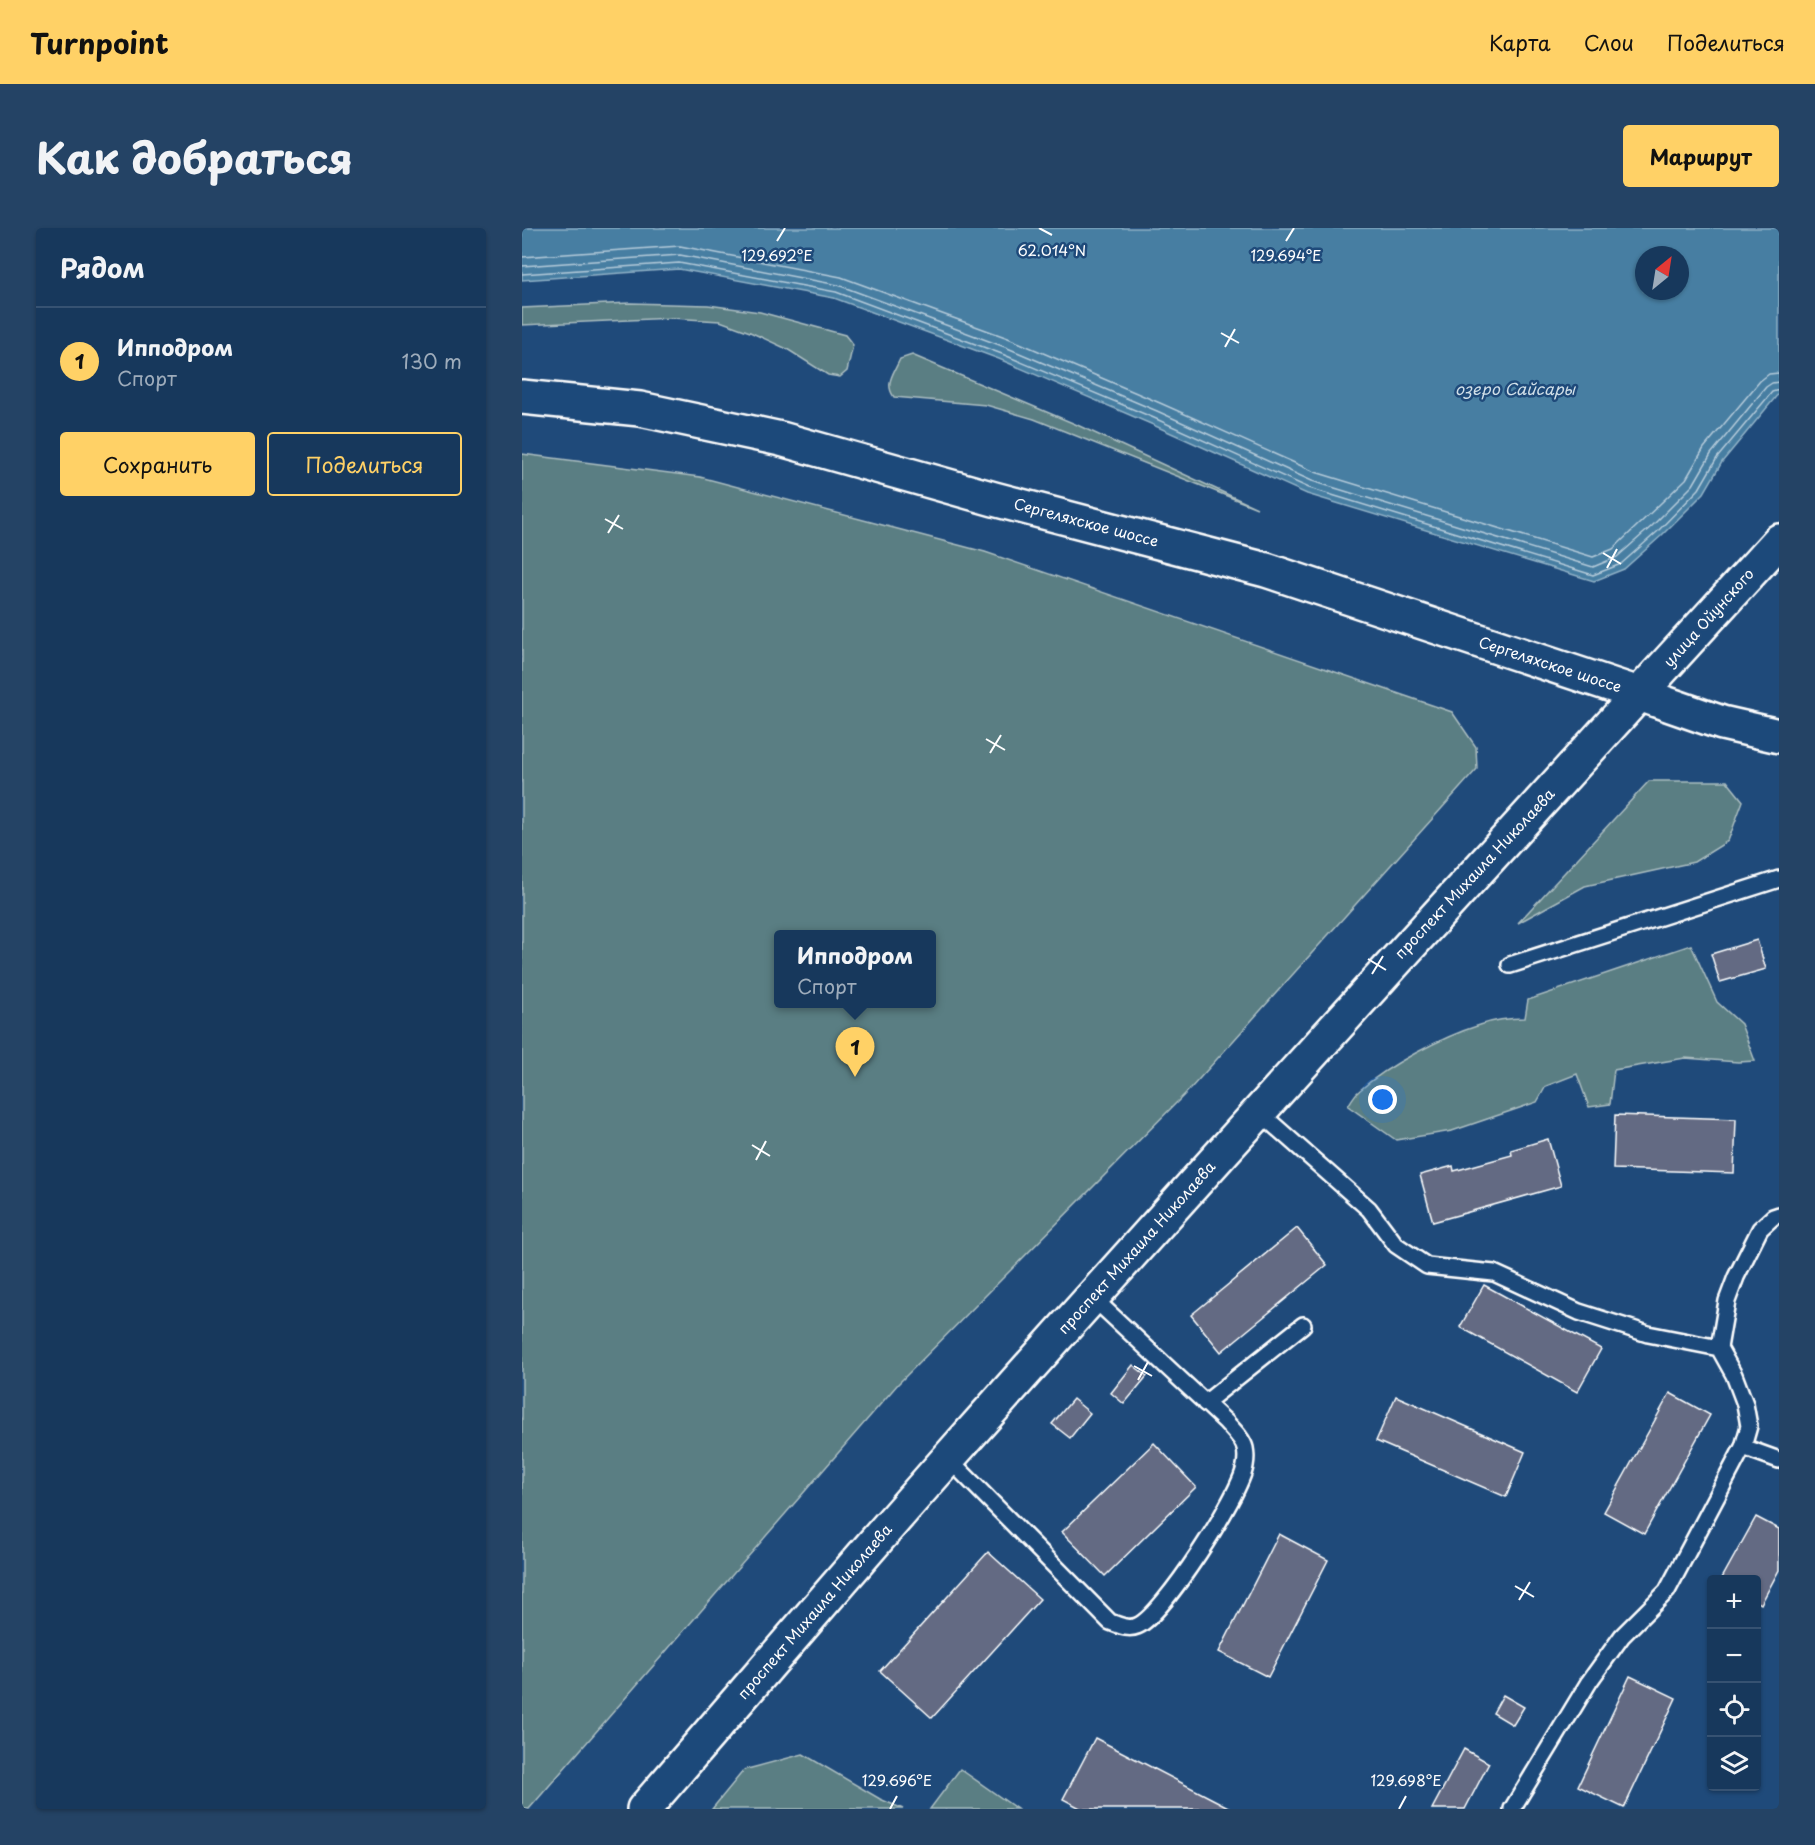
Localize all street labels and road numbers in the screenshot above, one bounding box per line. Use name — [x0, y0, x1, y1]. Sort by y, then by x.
street label: Сергеляхское шоссе — [1011, 491, 1161, 552]
street label: улица Ойунского — [1657, 562, 1759, 672]
street label: Сергеляхское шоссе — [1476, 630, 1625, 698]
street label: проспект Михаила Николаева — [1388, 782, 1560, 963]
street label: проспект Михаила Николаева — [1052, 1155, 1220, 1339]
street label: проспект Михаила Николаева — [731, 1518, 897, 1704]

